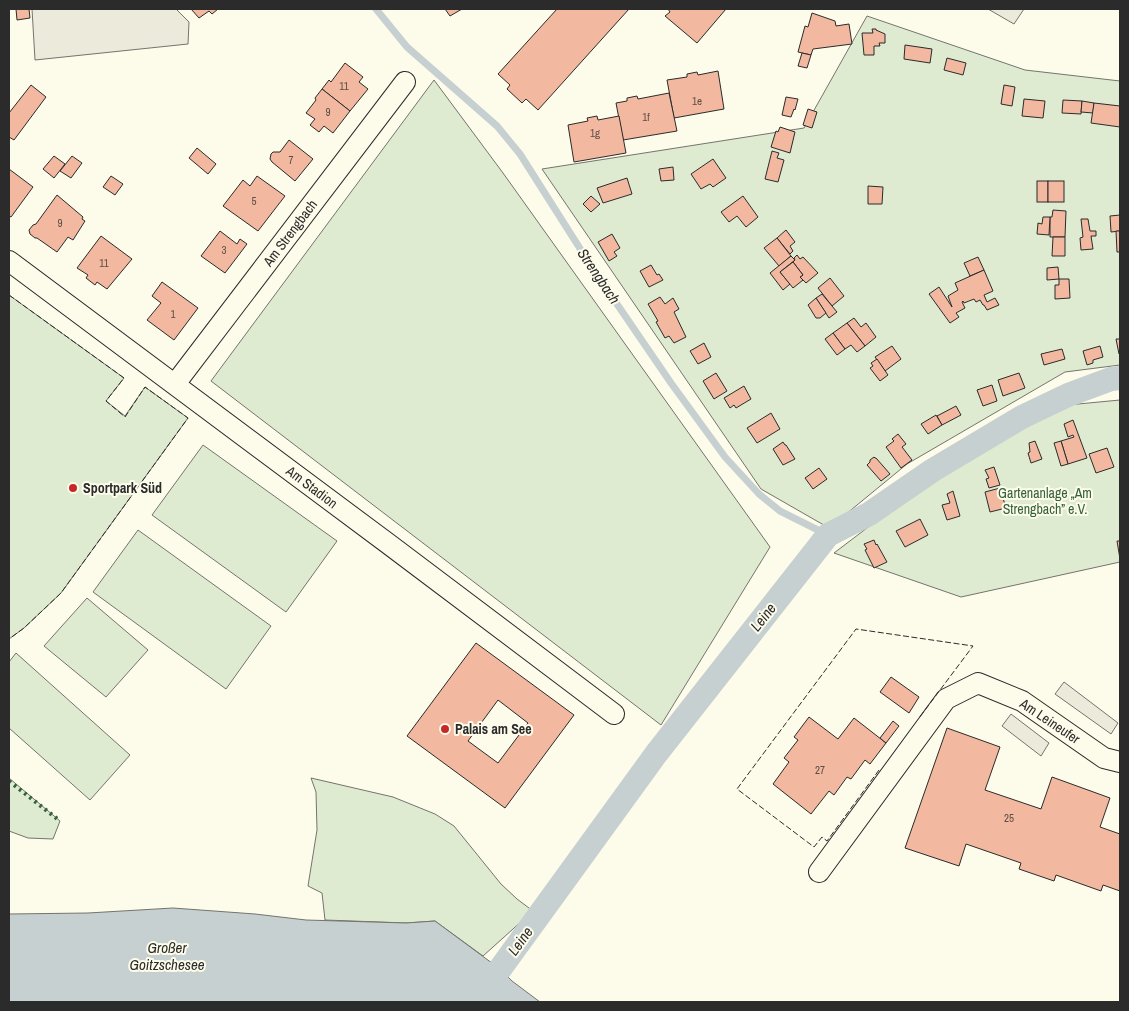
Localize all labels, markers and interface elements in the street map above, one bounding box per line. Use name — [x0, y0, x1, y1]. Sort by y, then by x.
house number: 11 — [339, 79, 349, 93]
house number: 1e — [692, 94, 702, 108]
house number: 9 — [325, 105, 331, 119]
house number: 1f — [642, 110, 650, 124]
house number: 1g — [590, 126, 600, 140]
house number: 7 — [288, 153, 294, 167]
house number: 5 — [251, 194, 257, 208]
street label: Am Strengbach — [258, 196, 321, 271]
house number: 9 — [57, 216, 63, 230]
house number: 3 — [221, 243, 227, 257]
water label: Strengbach — [573, 244, 625, 308]
house number: 11 — [99, 256, 109, 270]
house number: 1 — [170, 307, 176, 321]
street label: Am Stadion — [282, 461, 341, 512]
place label: Sportpark Süd — [83, 479, 162, 497]
marker: Sportpark Süd — [67, 482, 79, 494]
park label: Gartenanlage „Am Strengbach” e.V. — [998, 484, 1092, 518]
water label: Leine — [745, 598, 781, 636]
street label: Am Leineufer — [1016, 694, 1084, 748]
place label: Palais am See — [455, 720, 532, 738]
marker: Palais am See — [439, 723, 451, 735]
house number: 27 — [815, 763, 825, 777]
house number: 25 — [1004, 811, 1014, 825]
water label: Leine — [502, 922, 538, 960]
water label: Großer Goitzschesee — [129, 937, 205, 975]

